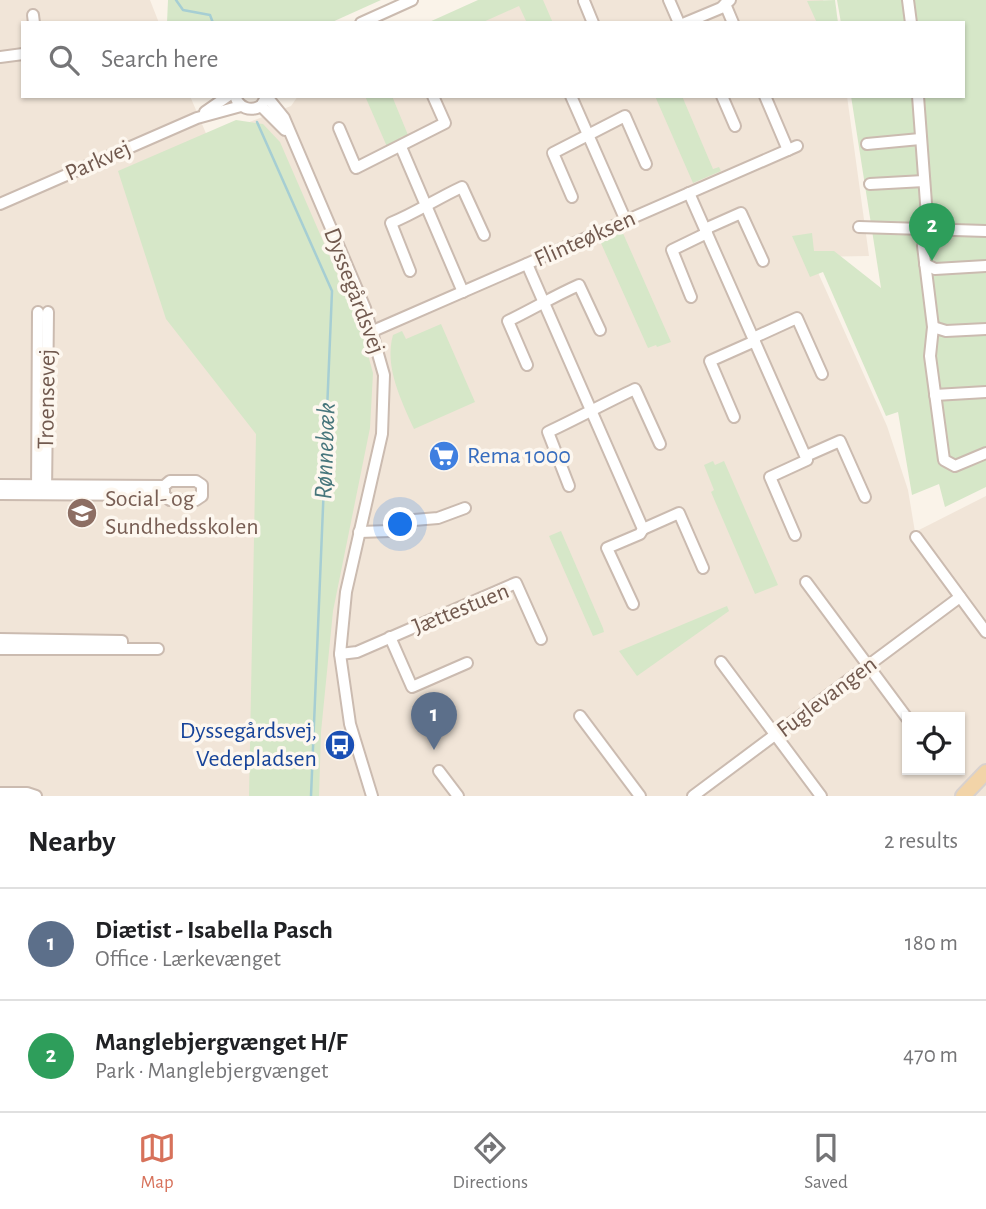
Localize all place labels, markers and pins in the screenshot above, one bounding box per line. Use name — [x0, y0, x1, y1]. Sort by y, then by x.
pin: 2 — [909, 203, 955, 261]
supermarket icon: Rema 1000 — [427, 439, 461, 473]
place label: Rema 1000 — [467, 444, 571, 468]
place label: Social- og Sundhedsskolen — [105, 487, 259, 539]
school or university icon: Social- og Sundhedsskolen — [65, 496, 99, 530]
pin: 1 — [411, 692, 457, 750]
place label: Dyssegårdsvej, Vedepladsen — [180, 719, 317, 771]
bus stop icon: Dyssegårdsvej, Vedepladsen — [323, 728, 357, 762]

